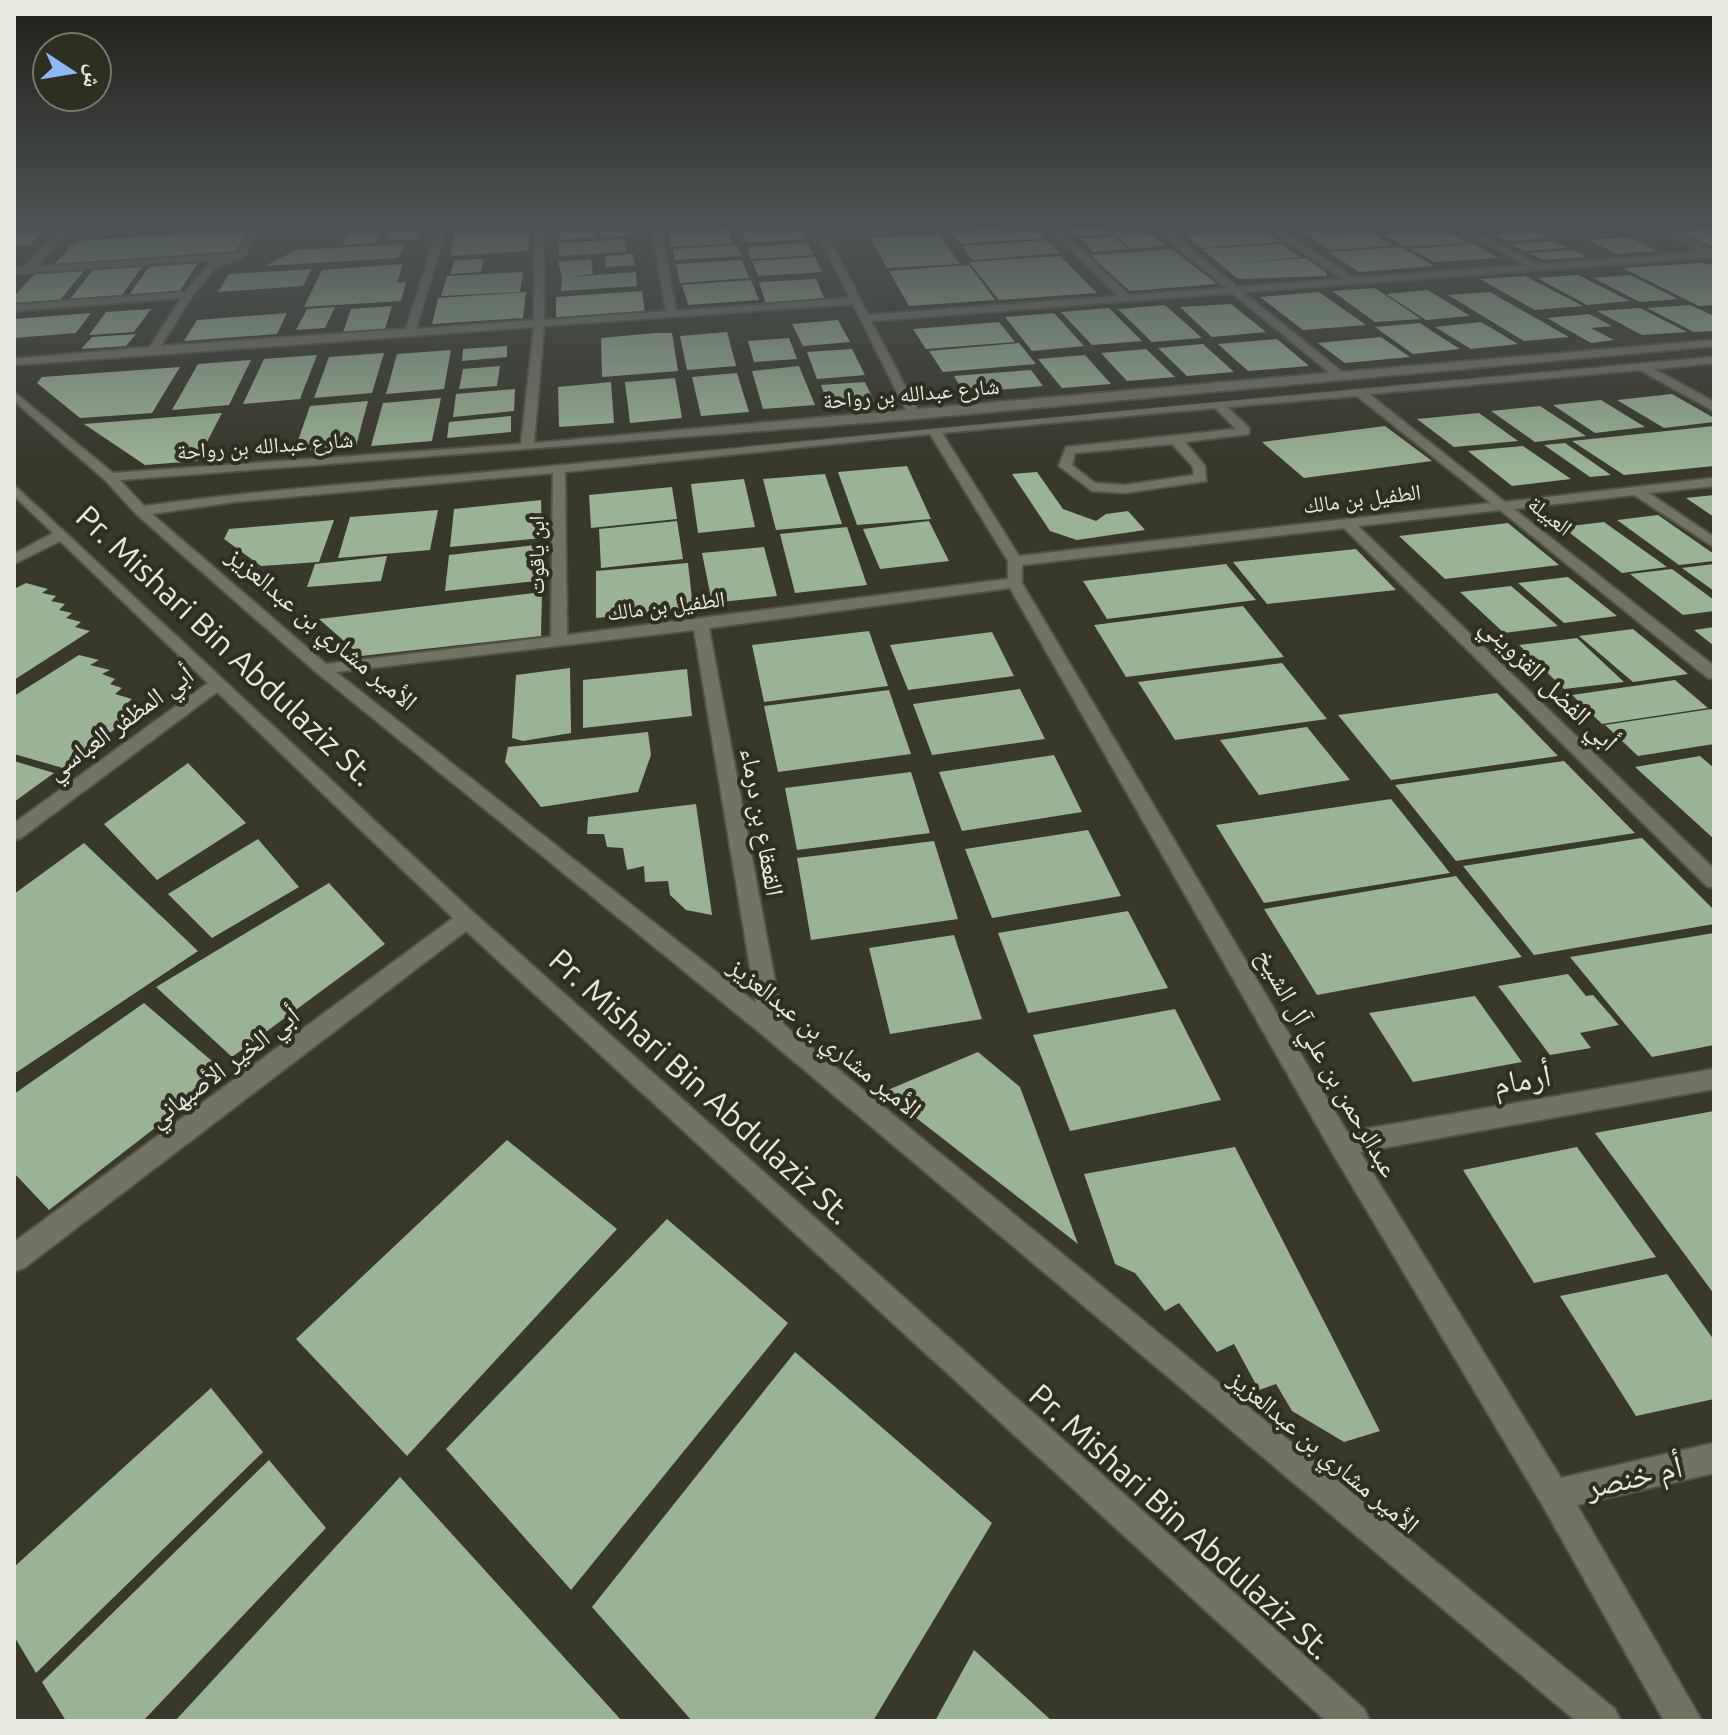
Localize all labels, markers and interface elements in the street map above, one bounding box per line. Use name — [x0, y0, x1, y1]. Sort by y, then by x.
north arrow — [32, 32, 112, 112]
text: ش — [79, 63, 109, 91]
street label: شارع عبدالله بن رواحة — [822, 373, 1000, 415]
street label: شارع عبدالله بن رواحة — [176, 427, 354, 465]
street label: الطفيل بن مالك — [1302, 479, 1422, 519]
street label: العبيلة — [1523, 491, 1577, 541]
street label: Pr. Mishari Bin Abdulaziz St. — [68, 498, 382, 794]
street label: ابن ياقوت — [524, 516, 550, 594]
street label: الأمير مشاري بن عبدالعزيز — [221, 540, 423, 718]
street label: الطفيل بن مالك — [606, 586, 726, 626]
street label: أبي الفضل القزويني — [1474, 611, 1624, 757]
street label: أبي المظفر العباسي — [40, 659, 200, 787]
street label: القعقاع بن درماء — [734, 746, 790, 898]
street label: Pr. Mishari Bin Abdulaziz St. — [541, 941, 859, 1233]
street label: عبدالرحمن بن علي آل الشيخ — [1249, 943, 1405, 1183]
street label: الأمير مشاري بن عبدالعزيز — [722, 951, 928, 1125]
street label: أبي الخير الأصبهاني — [142, 1000, 306, 1134]
street label: أرمام — [1490, 1056, 1554, 1104]
street label: الأمير مشاري بن عبدالعزيز — [1223, 1363, 1425, 1541]
street label: Pr. Mishari Bin Abdulaziz St. — [1021, 1376, 1339, 1668]
street label: أم خنصر — [1582, 1447, 1686, 1507]

